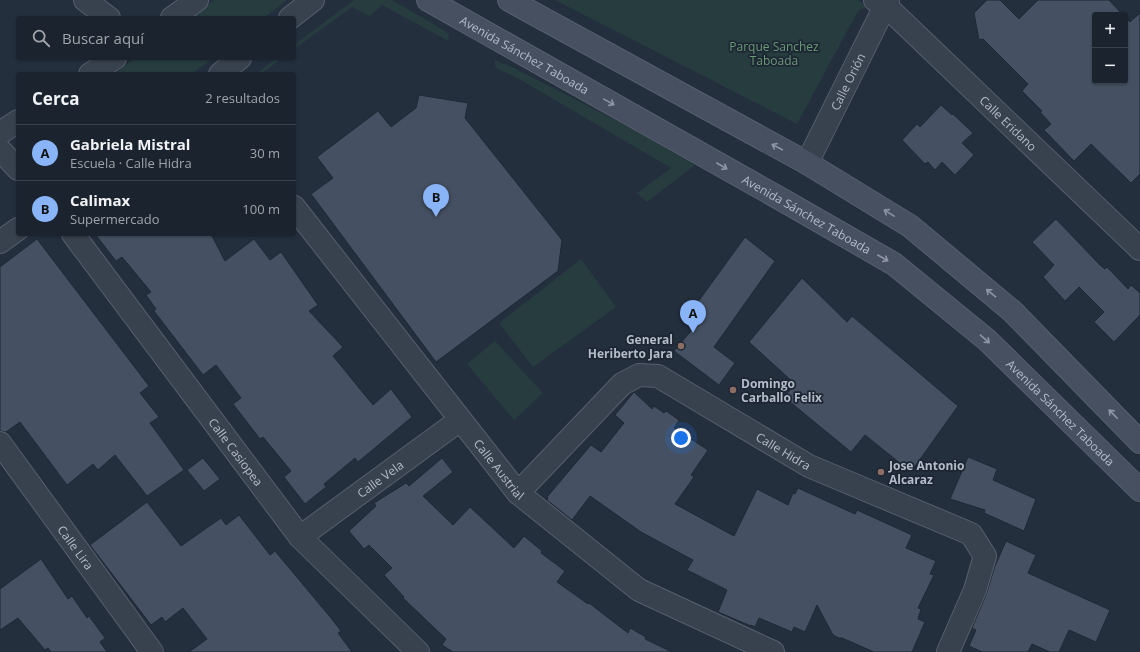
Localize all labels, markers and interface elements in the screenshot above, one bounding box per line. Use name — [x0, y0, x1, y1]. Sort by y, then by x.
street label: Avenida Sánchez Taboada — [457, 11, 592, 98]
map controls — [1092, 12, 1128, 84]
button: + — [1092, 12, 1128, 48]
search box — [16, 16, 296, 60]
icon: search — [30, 27, 52, 49]
text: Buscar aquí — [62, 28, 144, 48]
park label: Parque Sanchez Taboada — [729, 38, 819, 69]
button: − — [1092, 48, 1128, 84]
street label: Calle Orión — [826, 50, 869, 113]
text: Cerca — [32, 87, 80, 110]
text: 2 resultados — [205, 89, 280, 107]
street label: Calle Eridano — [976, 92, 1041, 155]
one-way arrow — [603, 98, 615, 106]
text: Gabriela Mistral — [70, 134, 190, 154]
one-way arrow — [771, 142, 783, 150]
text: A — [41, 144, 49, 162]
text: 30 m — [250, 144, 280, 162]
text: Escuela · Calle Hidra — [70, 154, 192, 172]
one-way arrow — [716, 163, 728, 171]
street label: Avenida Sánchez Taboada — [739, 171, 874, 258]
pin: B — [423, 184, 449, 217]
text: Calimax — [70, 190, 130, 210]
text: B — [41, 200, 49, 218]
text: 100 m — [242, 200, 280, 218]
one-way arrow — [883, 208, 895, 216]
text: Supermercado — [70, 210, 160, 228]
one-way arrow — [877, 255, 889, 263]
one-way arrow — [985, 289, 996, 298]
pin: A — [680, 300, 706, 333]
place label: General Heriberto Jara — [588, 331, 673, 362]
one-way arrow — [980, 334, 990, 343]
marker: General Heriberto Jara — [676, 341, 686, 351]
street label: Avenida Sánchez Taboada — [1003, 355, 1119, 469]
place label: Domingo Carballo Felix — [741, 375, 822, 406]
marker: Domingo Carballo Felix — [728, 385, 738, 395]
one-way arrow — [1108, 409, 1118, 419]
street label: Calle Casiopea — [205, 414, 267, 489]
your location — [671, 428, 691, 448]
street label: Calle Hidra — [753, 428, 814, 474]
street label: Calle Austrial — [470, 435, 528, 503]
street label: Calle Vela — [353, 456, 407, 501]
place label: Jose Antonio Alcaraz — [888, 457, 964, 488]
marker: Jose Antonio Alcaraz — [876, 467, 886, 477]
street label: Calle Lira — [54, 522, 98, 573]

